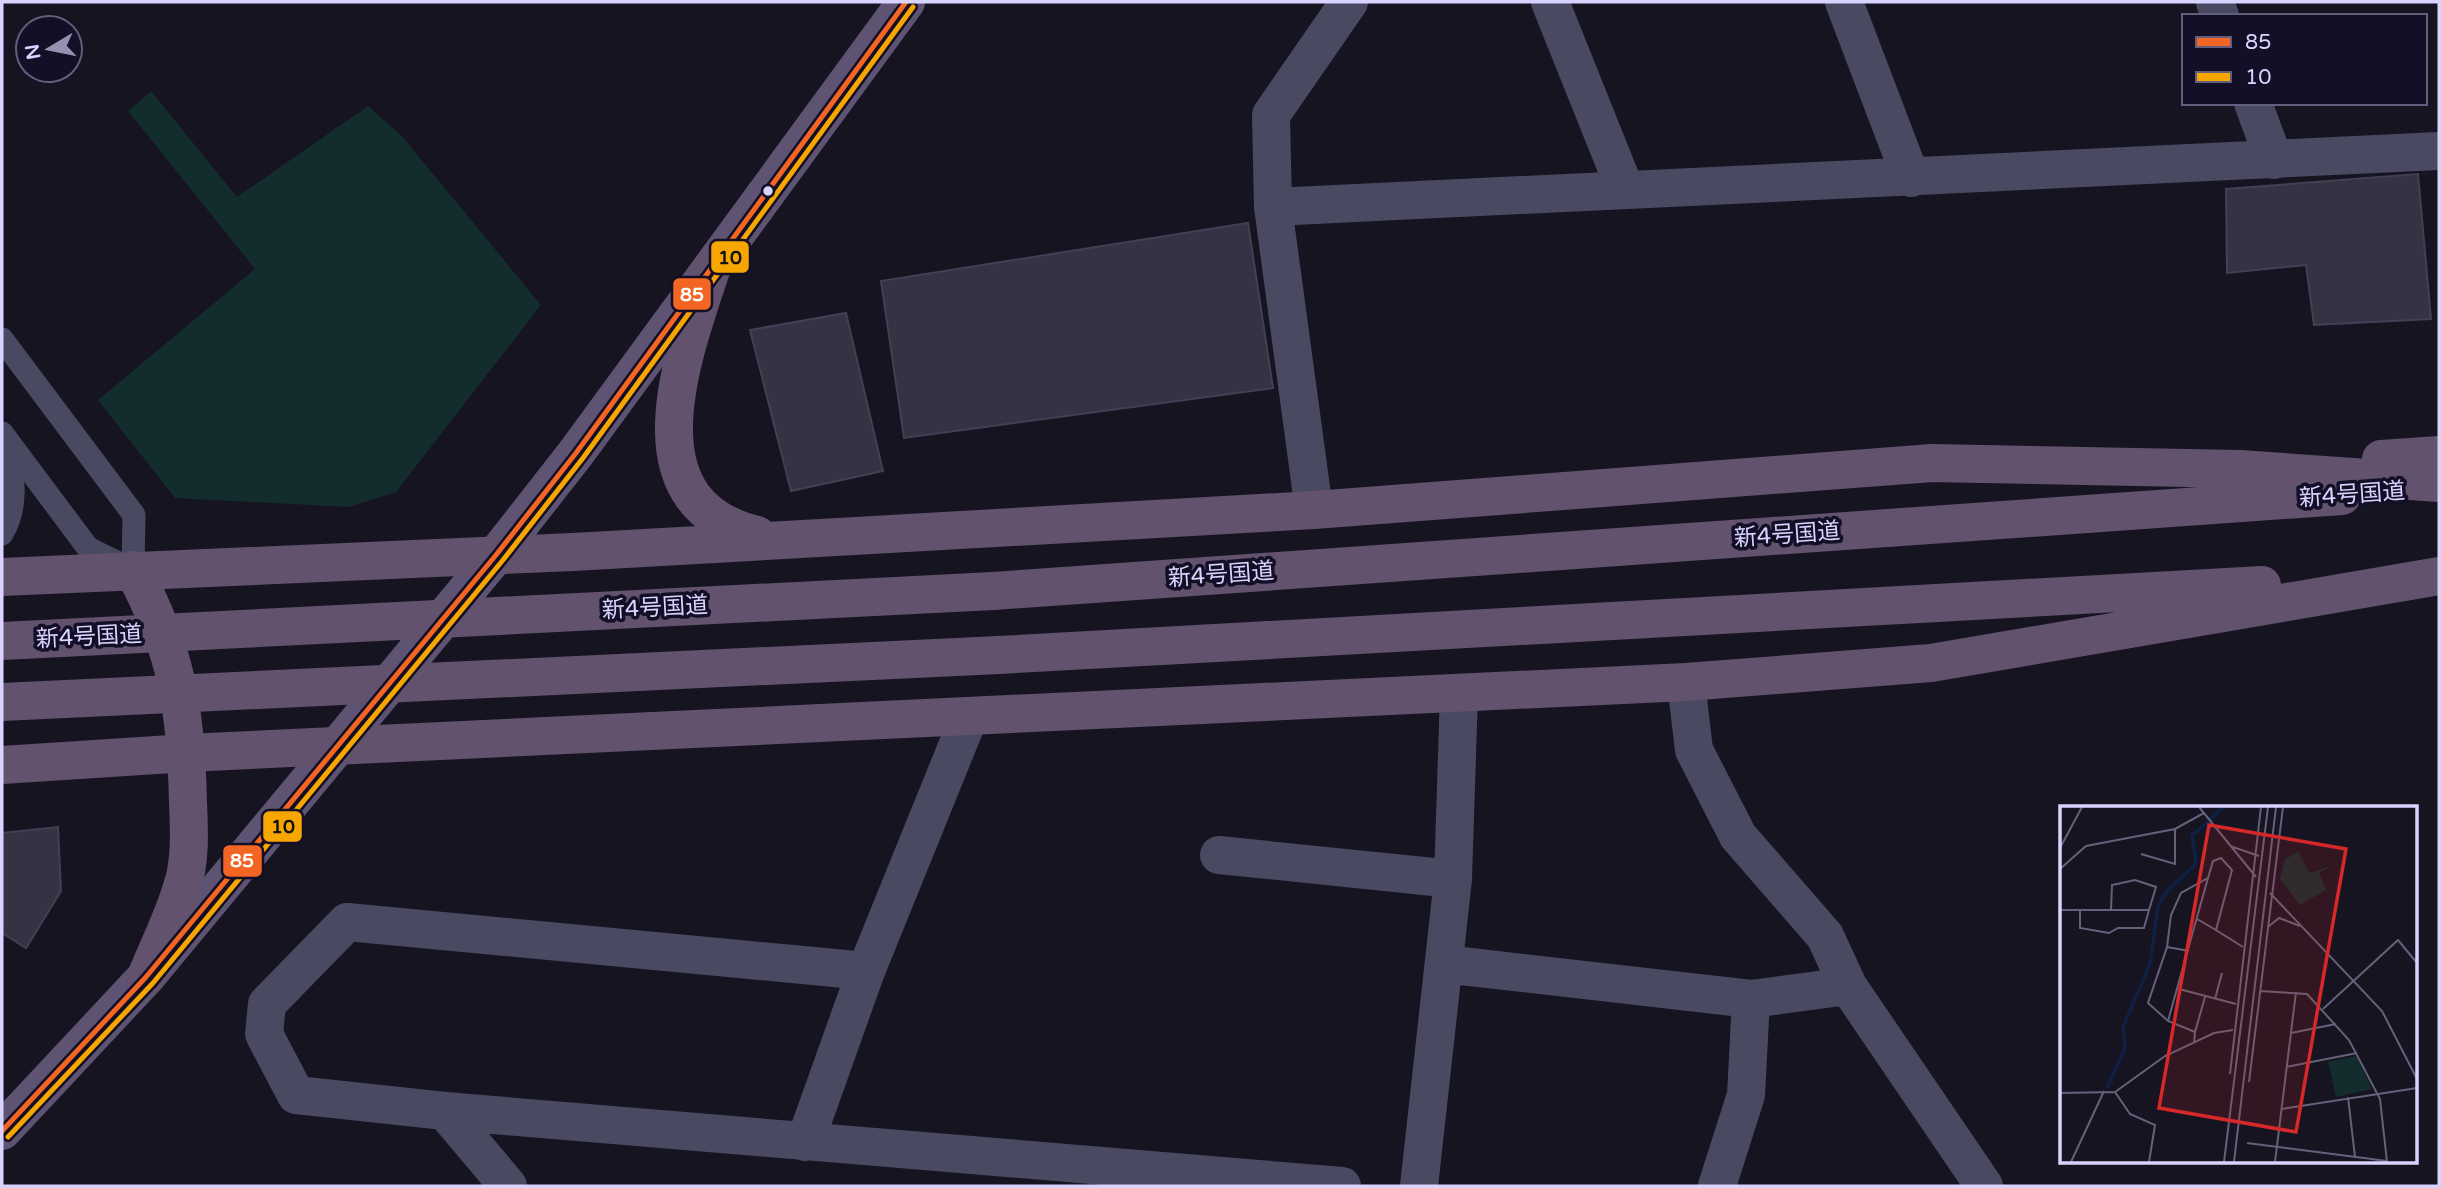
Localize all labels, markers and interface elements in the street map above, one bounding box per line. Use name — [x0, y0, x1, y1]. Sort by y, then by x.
north arrow — [14, 14, 84, 84]
legend — [2182, 14, 2427, 105]
text: 85 — [2245, 30, 2271, 55]
text: N — [21, 42, 45, 61]
text: 10 — [2245, 65, 2271, 90]
unlabelled marker — [761, 184, 775, 198]
line badge: 10 — [710, 240, 750, 274]
text: 10 — [718, 247, 742, 269]
line badge: 85 — [672, 277, 712, 311]
text: 85 — [680, 284, 704, 306]
street label: 新4号国道 — [2298, 477, 2406, 513]
street label: 新4号国道 — [1733, 517, 1841, 553]
street label: 新4号国道 — [1167, 557, 1275, 593]
street label: 新4号国道 — [601, 591, 709, 625]
street label: 新4号国道 — [35, 620, 143, 654]
inset map — [2060, 806, 2416, 1164]
line badge: 10 — [262, 810, 303, 843]
text: 10 — [271, 816, 295, 838]
line badge: 85 — [222, 844, 263, 878]
text: 85 — [230, 850, 254, 872]

